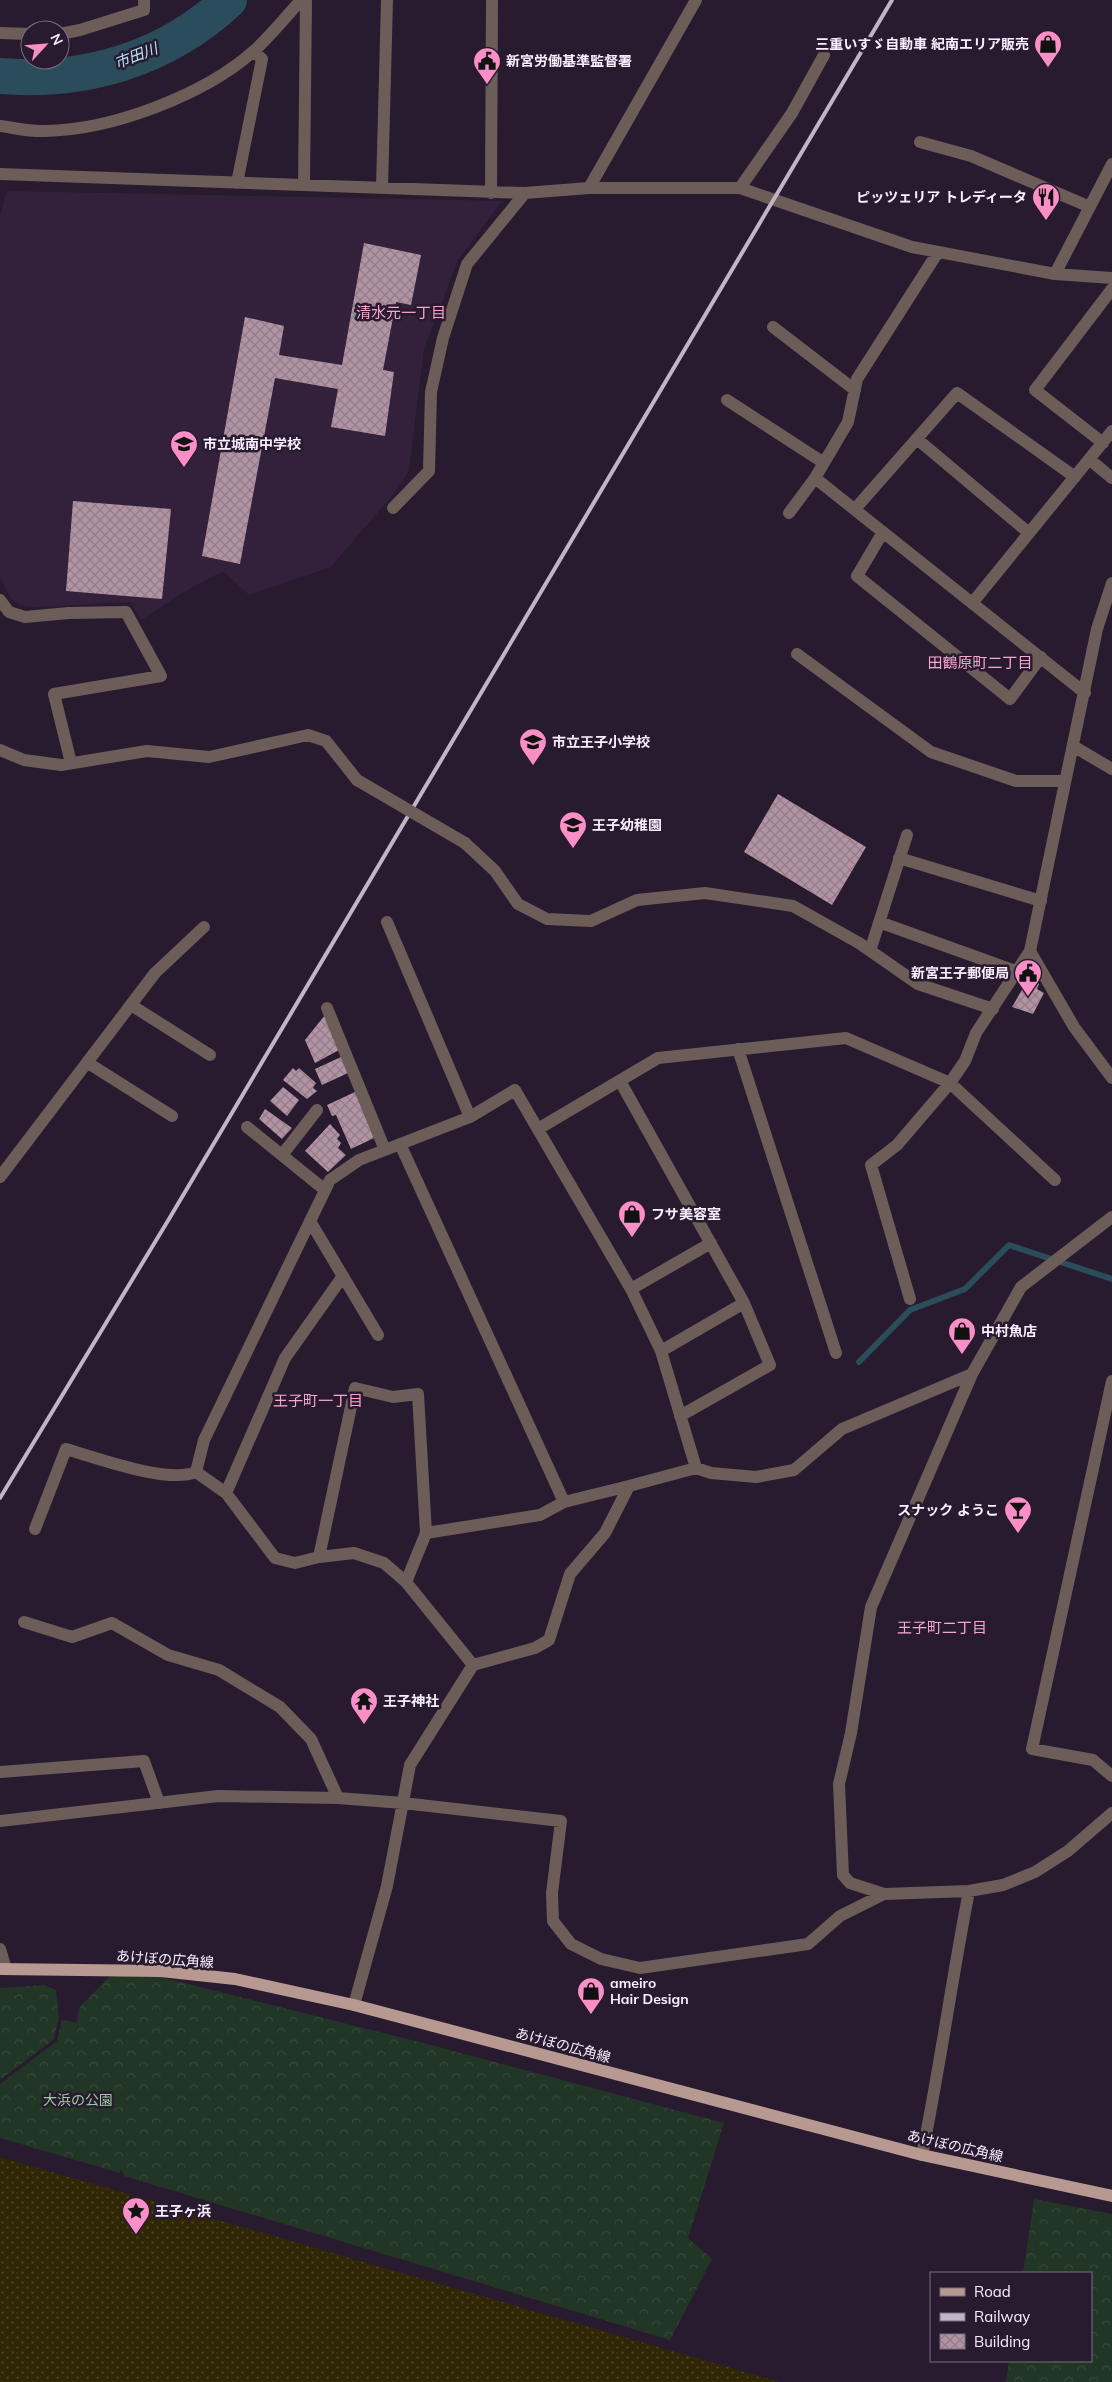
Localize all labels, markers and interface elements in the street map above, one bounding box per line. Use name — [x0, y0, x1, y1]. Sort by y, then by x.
north arrow — [20, 20, 70, 70]
shop icon: 三重いすゞ自動車 紀南エリア販売 — [1033, 29, 1063, 68]
text: N — [46, 31, 67, 48]
place label: 三重いすゞ自動車 紀南エリア販売 — [815, 35, 1029, 53]
water label: 市田川 — [111, 38, 162, 72]
public building icon: 新宮労働基準監督署 — [472, 46, 502, 85]
place label: 新宮労働基準監督署 — [506, 52, 632, 70]
restaurant icon: ピッツェリア トレディータ — [1031, 182, 1061, 221]
place label: ピッツェリア トレディータ — [856, 188, 1027, 206]
district label: 清水元一丁目 — [356, 303, 446, 322]
school or university icon: 市立城南中学校 — [169, 429, 199, 468]
place label: 市立城南中学校 — [203, 435, 301, 453]
district label: 田鶴原町二丁目 — [927, 653, 1033, 672]
school or university icon: 市立王子小学校 — [518, 727, 548, 766]
place label: 市立王子小学校 — [552, 733, 650, 751]
school or university icon: 王子幼稚園 — [558, 810, 588, 849]
place label: 王子幼稚園 — [592, 816, 662, 834]
public building icon: 新宮王子郵便局 — [1013, 958, 1043, 997]
place label: 新宮王子郵便局 — [911, 964, 1009, 982]
shop icon: フサ美容室 — [617, 1199, 647, 1238]
place label: フサ美容室 — [651, 1205, 721, 1223]
shop icon: 中村魚店 — [947, 1316, 977, 1355]
place label: 中村魚店 — [981, 1322, 1037, 1340]
district label: 王子町一丁目 — [273, 1391, 363, 1410]
bar icon: スナック ようこ — [1003, 1495, 1033, 1534]
place label: スナック ようこ — [897, 1501, 999, 1519]
district label: 王子町二丁目 — [897, 1618, 987, 1637]
temple icon: 王子神社 — [349, 1686, 379, 1725]
place label: 王子神社 — [383, 1692, 439, 1710]
street label: あけぼの広角線 — [115, 1947, 215, 1971]
place label: ameiro Hair Design — [610, 1974, 689, 2008]
shop icon: ameiro Hair Design — [576, 1976, 606, 2015]
street label: あけぼの広角線 — [513, 2024, 613, 2066]
park label: 大浜の公園 — [43, 2091, 113, 2109]
street label: あけぼの広角線 — [905, 2126, 1005, 2166]
place icon: 王子ヶ浜 — [121, 2196, 151, 2235]
place label: 王子ヶ浜 — [155, 2202, 211, 2220]
legend — [930, 2272, 1092, 2362]
text: Road — [974, 2282, 1011, 2301]
text: Railway — [974, 2307, 1030, 2326]
text: Building — [974, 2332, 1030, 2351]

